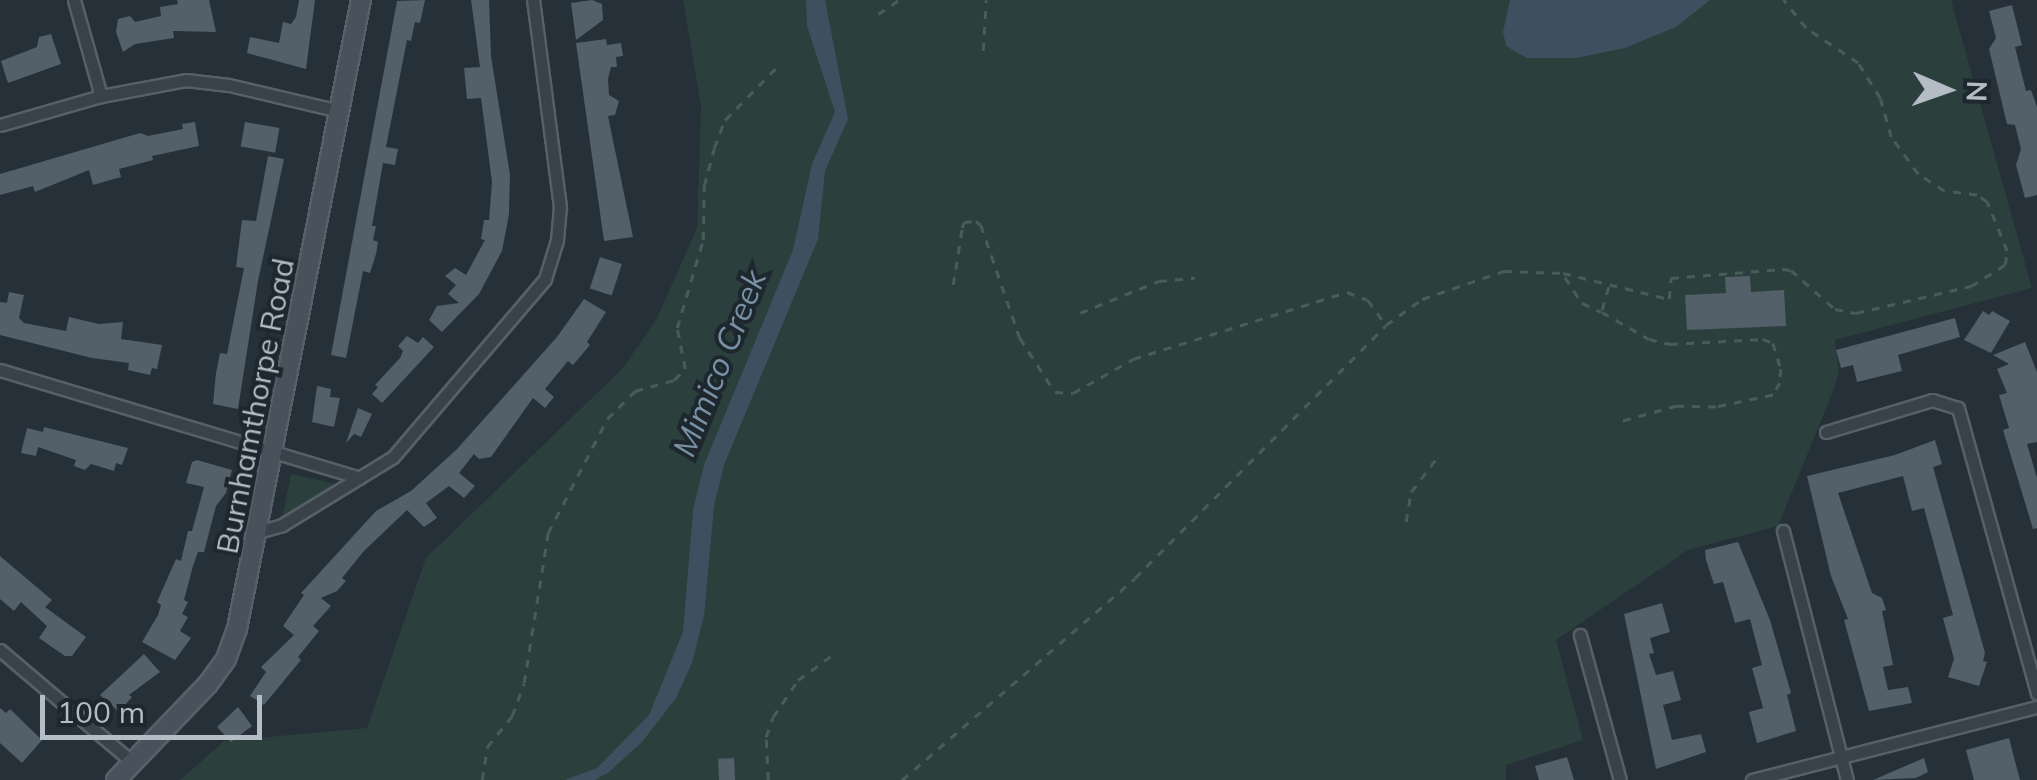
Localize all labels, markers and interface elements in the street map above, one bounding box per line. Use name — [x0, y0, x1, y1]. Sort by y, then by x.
north arrow — [1897, 40, 1997, 140]
text: N — [1960, 80, 1995, 102]
street label: Burnhamthorpe Road — [209, 255, 301, 557]
water label: Mimico Creek — [664, 264, 774, 462]
scale bar — [45, 675, 268, 737]
text: 100 m — [57, 693, 145, 731]

